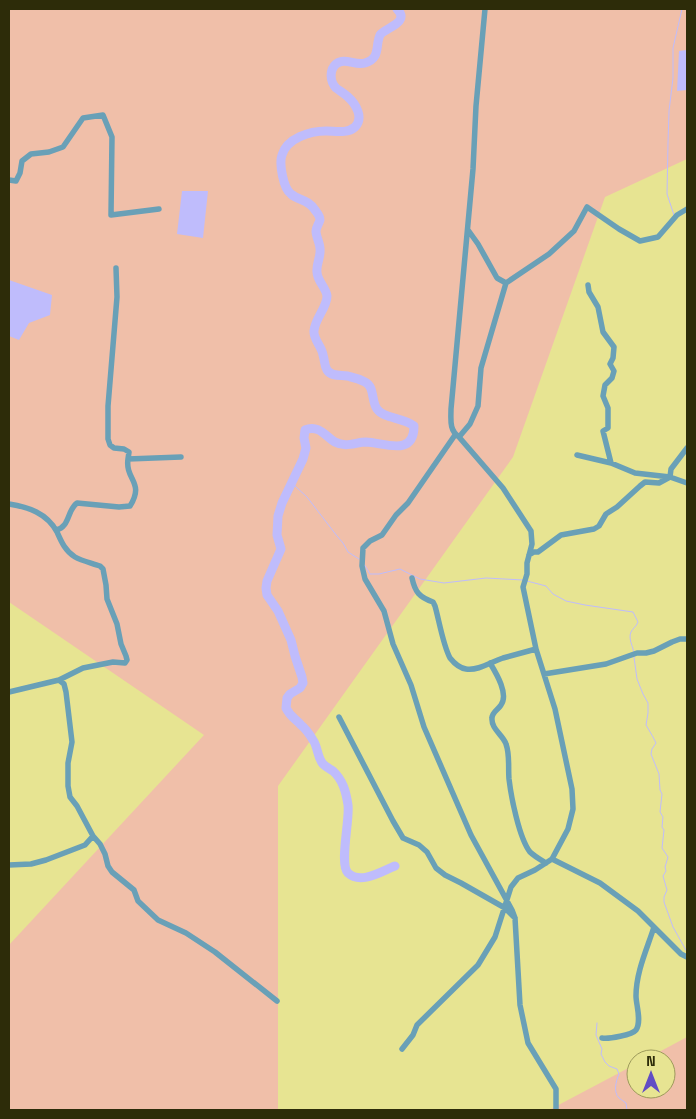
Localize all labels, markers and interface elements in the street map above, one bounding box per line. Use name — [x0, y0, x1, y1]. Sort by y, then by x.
north arrow — [626, 1049, 676, 1099]
text: N — [646, 1052, 656, 1070]

